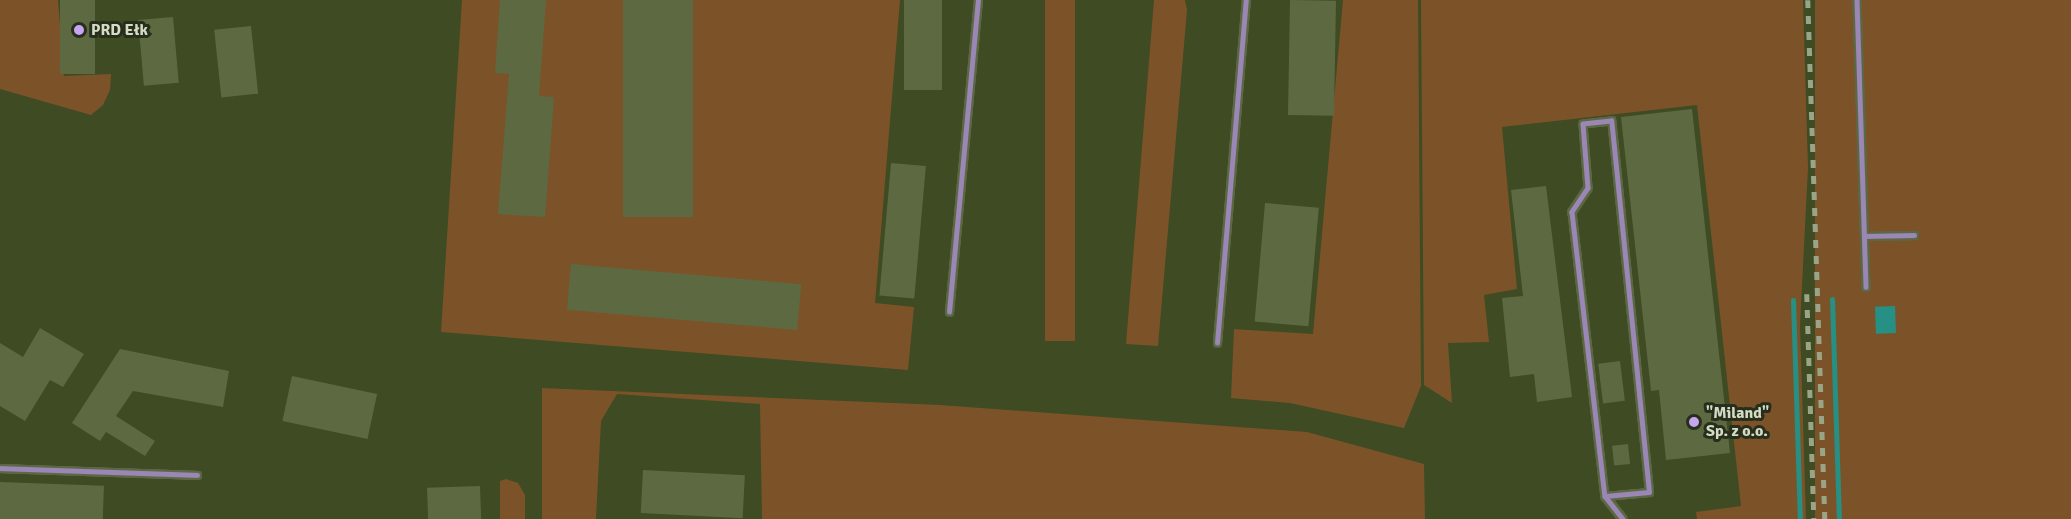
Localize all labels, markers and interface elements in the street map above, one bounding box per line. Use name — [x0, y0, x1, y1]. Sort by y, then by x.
place label: PRD Ełk — [91, 20, 148, 40]
marker: PRD Ełk — [72, 23, 86, 37]
place label: "Miland" Sp. z o.o. — [1706, 403, 1769, 441]
marker: "Miland" Sp. z o.o. — [1687, 415, 1701, 429]

